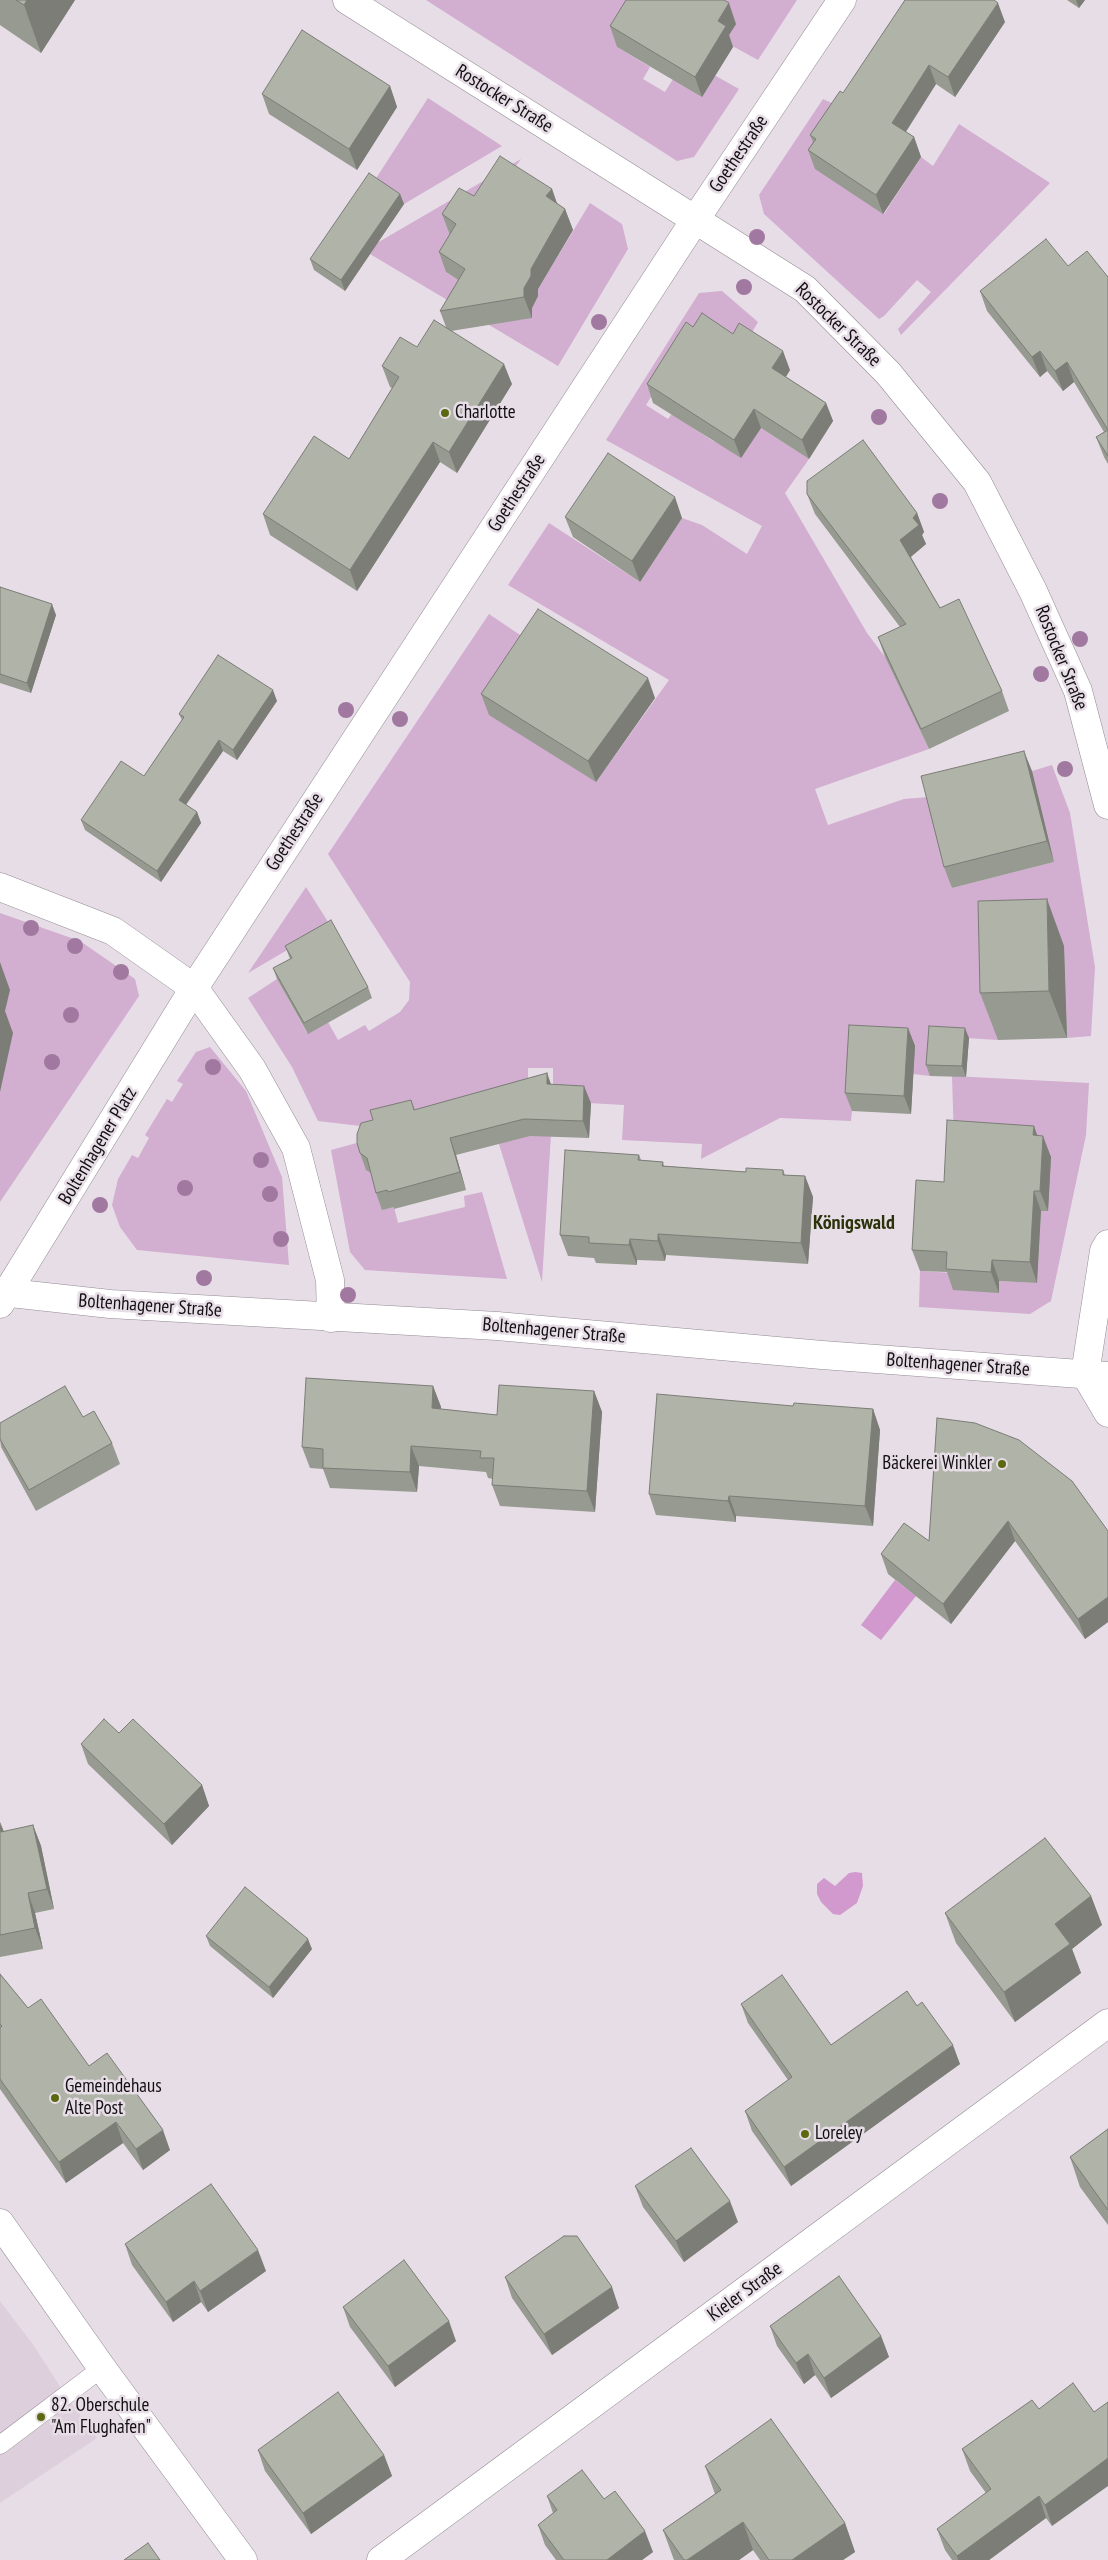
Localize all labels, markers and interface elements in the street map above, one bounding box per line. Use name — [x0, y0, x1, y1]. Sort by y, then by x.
street label: Rostocker Straße — [451, 60, 557, 138]
street label: Goethestraße — [705, 111, 773, 197]
street label: Rostocker Straße — [790, 278, 886, 372]
place label: Charlotte — [455, 402, 516, 424]
marker: Charlotte — [439, 407, 451, 419]
street label: Goethestraße — [483, 450, 551, 536]
street label: Rostocker Straße — [1030, 602, 1092, 714]
street label: Goethestraße — [261, 789, 329, 875]
street label: Boltenhagener Platz — [54, 1083, 142, 1209]
district label: Königswald — [813, 1211, 895, 1235]
street label: Boltenhagener Straße — [78, 1290, 222, 1322]
street label: Boltenhagener Straße — [481, 1313, 627, 1349]
street label: Boltenhagener Straße — [886, 1349, 1030, 1381]
place label: Bäckerei Winkler — [882, 1453, 992, 1475]
marker: Bäckerei Winkler — [996, 1458, 1008, 1470]
place label: Gemeindehaus Alte Post — [65, 2076, 162, 2120]
marker: Gemeindehaus Alte Post — [49, 2092, 61, 2104]
place label: Loreley — [815, 2123, 862, 2145]
marker: Loreley — [799, 2128, 811, 2140]
street label: Kieler Straße — [703, 2257, 787, 2327]
place label: 82. Oberschule "Am Flughafen" — [51, 2395, 151, 2439]
marker: 82. Oberschule "Am Flughafen" — [35, 2411, 47, 2423]

